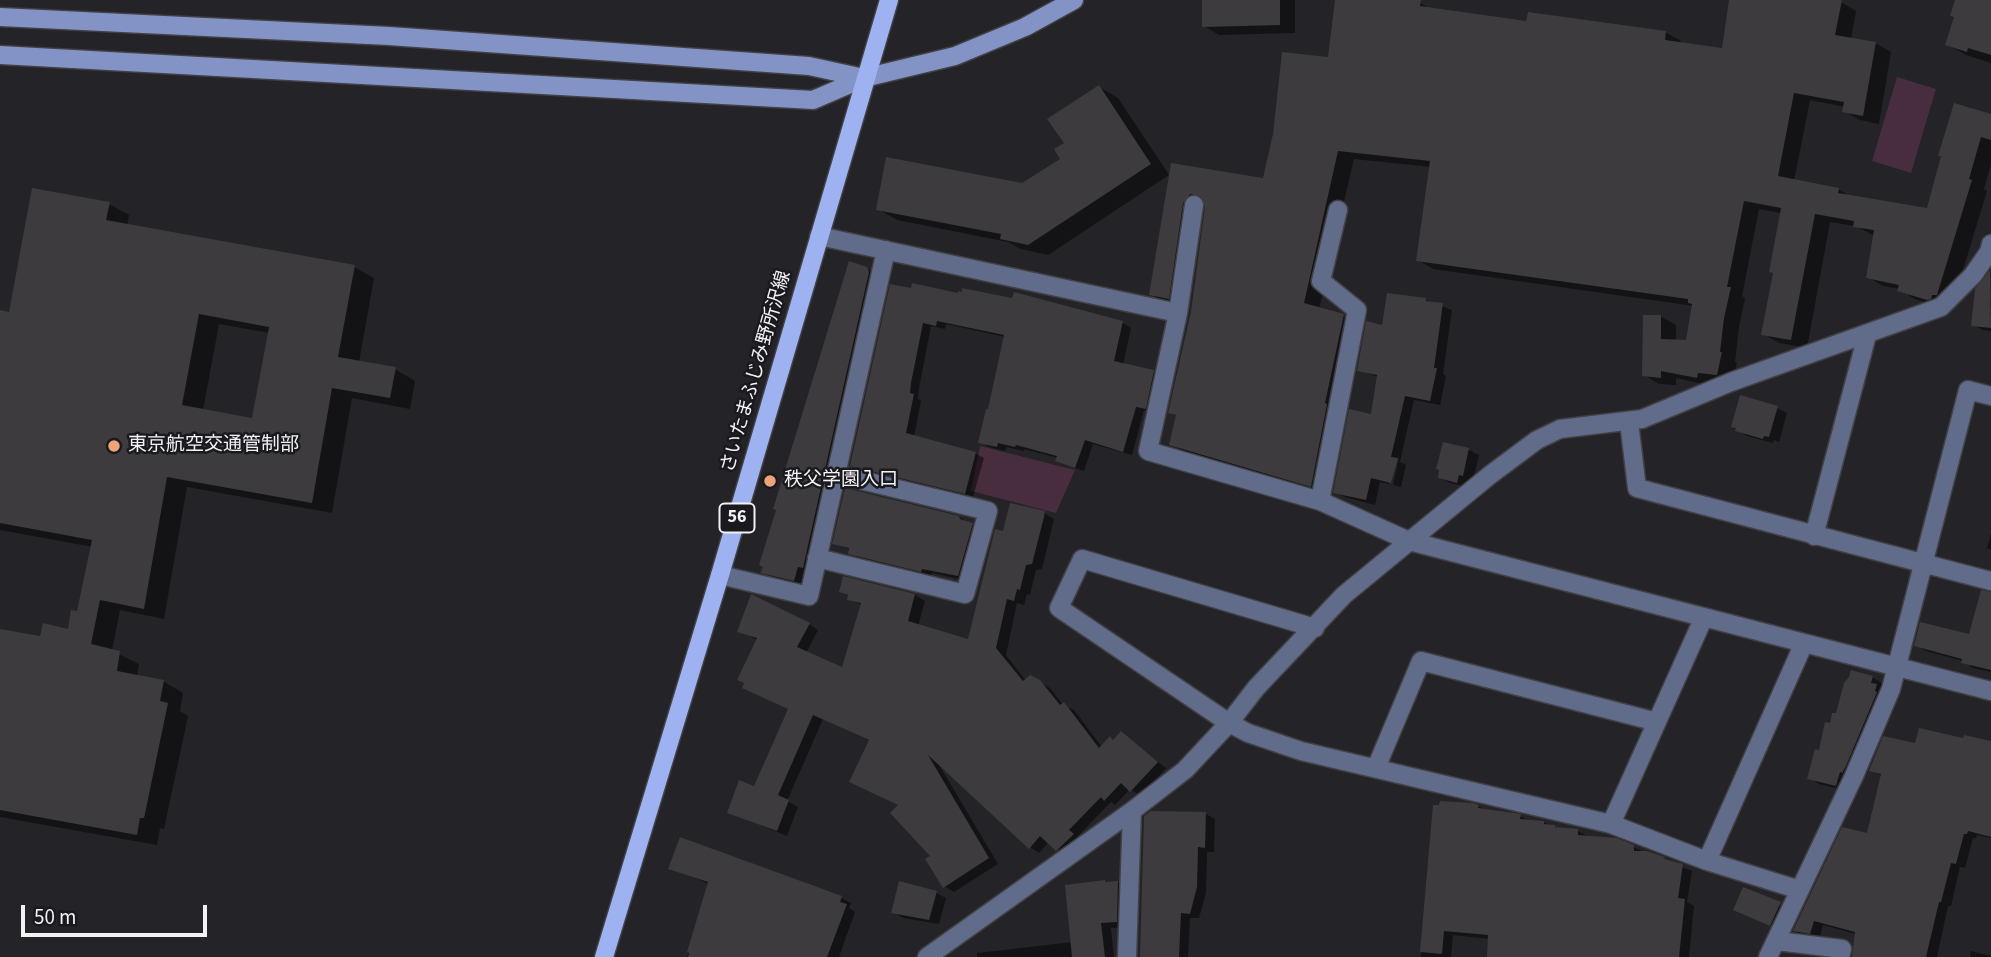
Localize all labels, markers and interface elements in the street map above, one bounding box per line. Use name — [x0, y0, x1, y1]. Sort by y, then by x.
street label: さいたまふじみ野所沢線 — [717, 268, 797, 476]
place label: 東京航空交通管制部 — [128, 435, 299, 457]
marker: 東京航空交通管制部 — [106, 438, 122, 454]
place label: 秩父学園入口 — [784, 470, 898, 492]
marker: 秩父学園入口 — [762, 473, 778, 489]
road number: 56 — [720, 504, 754, 532]
scale bar — [24, 890, 210, 934]
text: 50 m — [34, 902, 76, 932]

